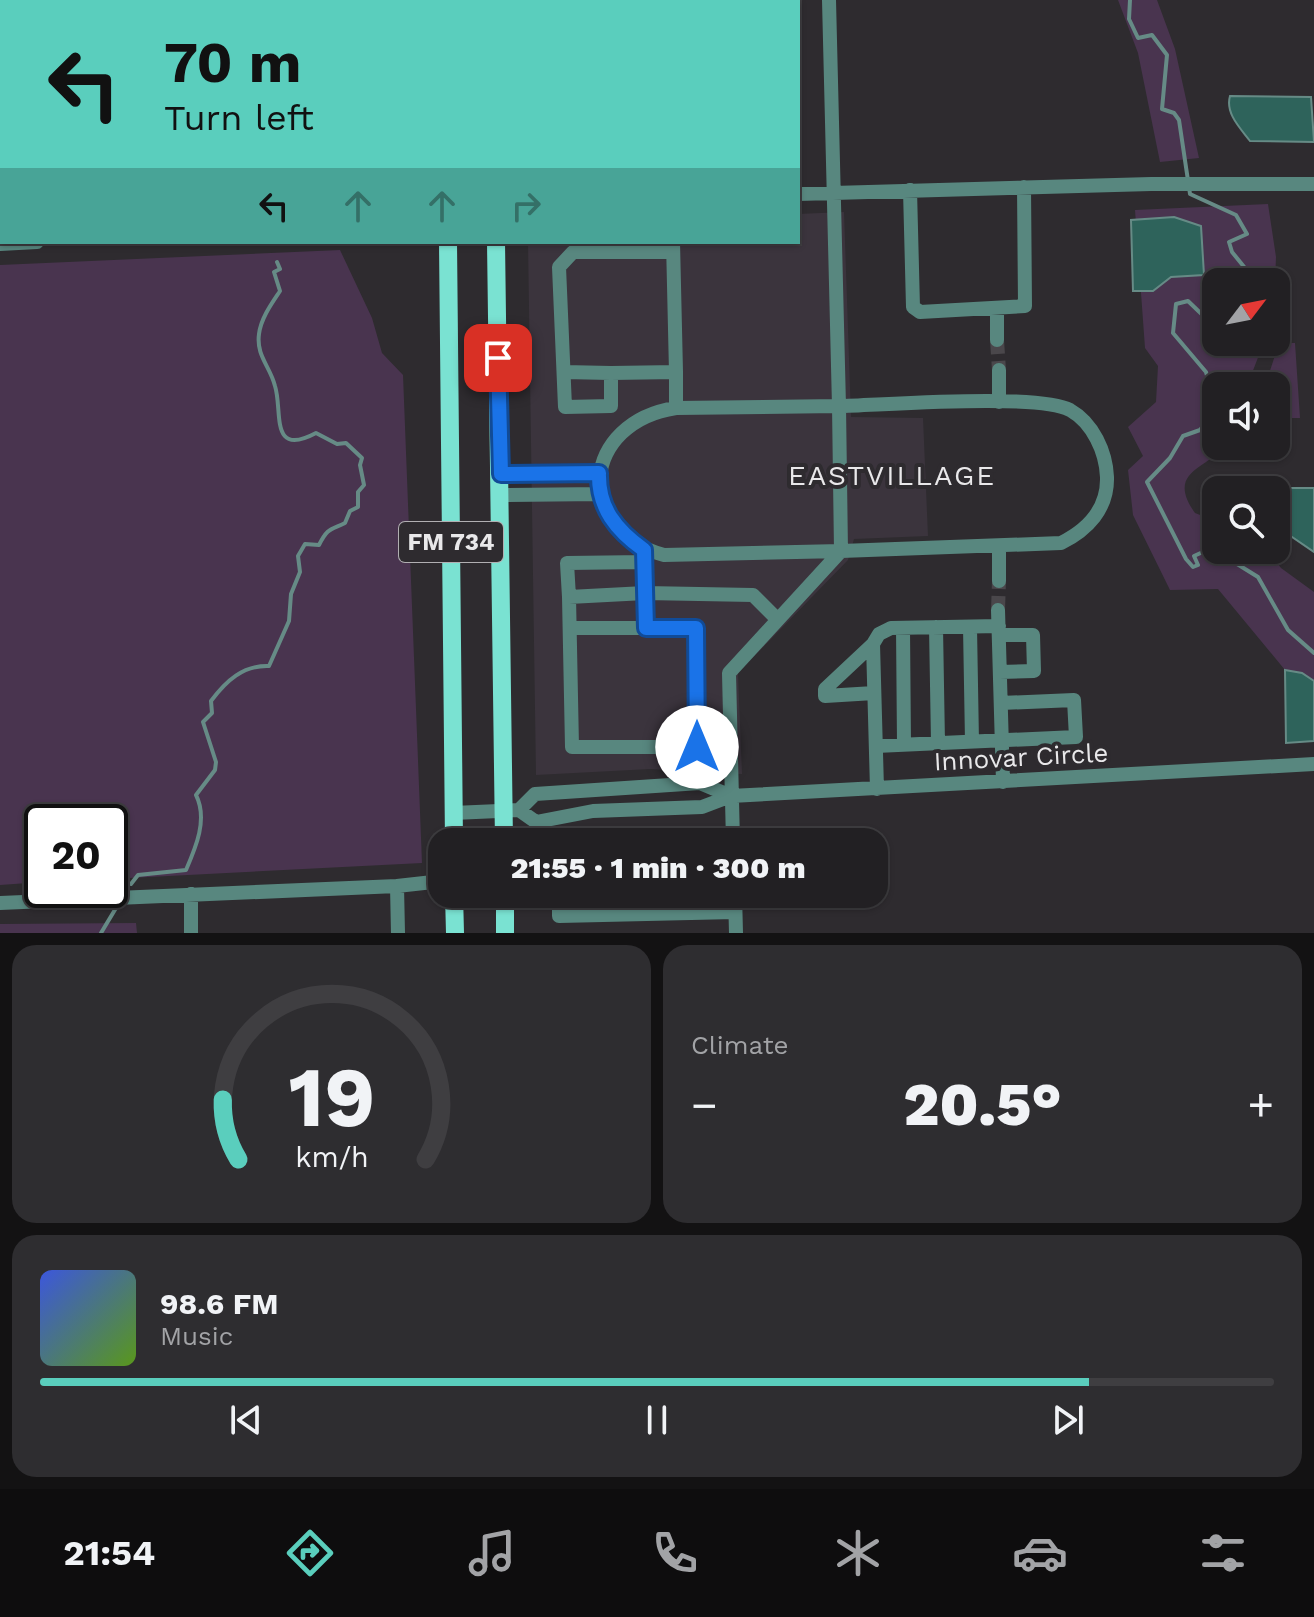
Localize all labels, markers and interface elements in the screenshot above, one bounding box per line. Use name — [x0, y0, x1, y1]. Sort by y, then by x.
text: 70 m — [164, 30, 301, 96]
icon: left — [32, 32, 136, 136]
text: Turn left — [164, 97, 314, 139]
icon: left — [252, 184, 296, 228]
icon: ahead — [336, 184, 380, 228]
icon: ahead — [420, 184, 464, 228]
icon: right — [504, 184, 548, 228]
north arrow — [1202, 268, 1290, 356]
map controls — [1202, 268, 1290, 564]
pin — [464, 324, 532, 392]
icon: arrive — [476, 336, 520, 380]
button: sound — [1202, 372, 1290, 460]
district label: EASTVILLAGE — [788, 459, 996, 492]
button: search — [1202, 476, 1290, 564]
road number: FM 734 — [399, 522, 503, 562]
position arrow — [655, 705, 739, 789]
street label: Innovar Circle — [933, 737, 1109, 777]
speed limit sign: 20 — [24, 804, 128, 908]
text: 21:55 · 1 min · 300 m — [510, 850, 806, 885]
text: Climate — [691, 1030, 789, 1060]
text: 19 — [288, 1049, 375, 1146]
text: 20.5° — [903, 1069, 1062, 1140]
text: − — [691, 1079, 718, 1131]
text: + — [1247, 1079, 1274, 1131]
text: km/h — [295, 1140, 368, 1174]
text: 98.6 FM — [160, 1286, 279, 1321]
text: Music — [160, 1321, 233, 1351]
icon: previous — [224, 1398, 268, 1442]
icon: pause — [635, 1398, 679, 1442]
icon: next — [1046, 1398, 1090, 1442]
icon: directions — [282, 1525, 338, 1581]
icon: music — [464, 1525, 520, 1581]
icon: phone — [647, 1525, 703, 1581]
icon: climate — [830, 1525, 886, 1581]
icon: car — [1012, 1525, 1068, 1581]
icon: filters — [1195, 1525, 1251, 1581]
text: 21:54 — [63, 1532, 155, 1574]

